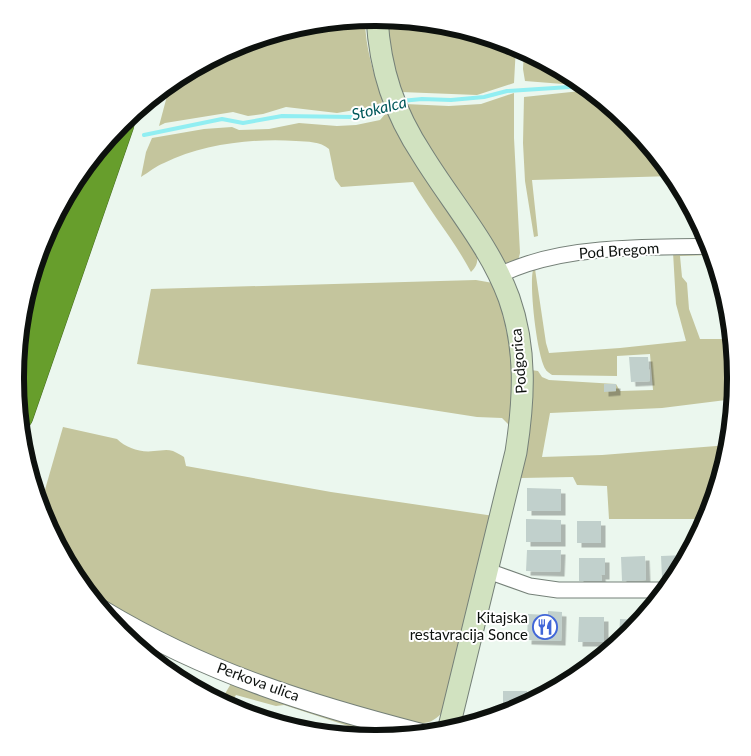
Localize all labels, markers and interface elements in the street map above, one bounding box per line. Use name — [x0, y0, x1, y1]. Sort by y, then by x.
water label: Stokalca — [349, 92, 408, 123]
street label: Pod Bregom — [578, 238, 660, 262]
street label: Podgorica — [506, 328, 530, 394]
place label: Kitajska restavracija Sonce — [410, 608, 528, 643]
restaurant icon: Kitajska restavracija Sonce — [532, 614, 558, 640]
street label: Perkova ulica — [215, 658, 302, 704]

